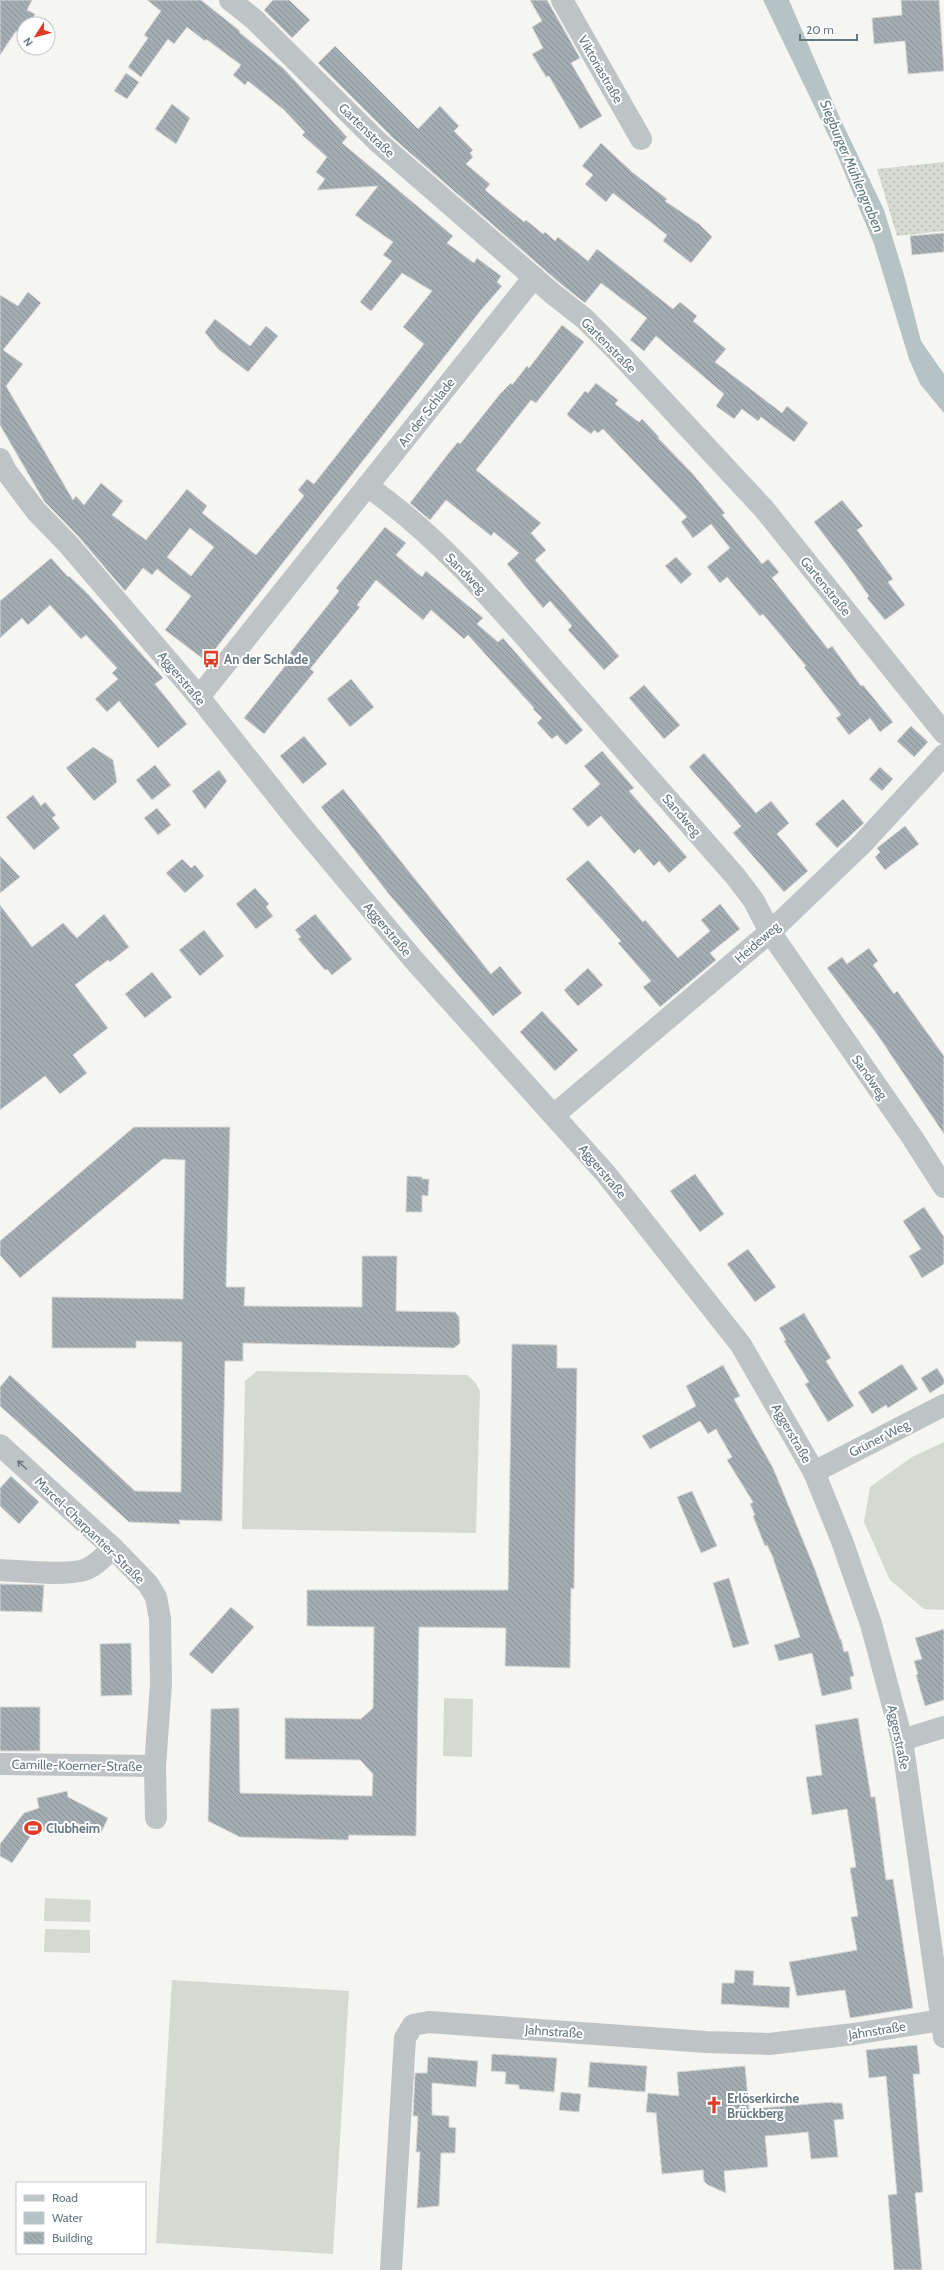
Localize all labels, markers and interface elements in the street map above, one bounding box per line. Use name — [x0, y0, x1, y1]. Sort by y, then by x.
north arrow — [16, 16, 56, 56]
scale bar — [800, 16, 857, 42]
text: 20 m — [806, 22, 834, 37]
street label: Viktoriastraße — [575, 32, 627, 106]
text: N — [20, 35, 36, 49]
water label: Siegburger Mühlengraben — [816, 97, 888, 235]
street label: Gartenstraße — [336, 99, 399, 161]
street label: Gartenstraße — [578, 314, 640, 376]
street label: An der Schlade — [394, 374, 458, 450]
street label: Sandweg — [442, 549, 490, 597]
street label: Gartenstraße — [797, 553, 855, 619]
street label: Aggerstraße — [155, 648, 209, 709]
bus stop icon: An der Schlade — [201, 649, 221, 669]
place label: An der Schlade — [224, 651, 308, 667]
street label: Sandweg — [659, 791, 705, 840]
street label: Aggerstraße — [361, 899, 415, 960]
street label: Heideweg — [731, 918, 783, 966]
street label: Sandweg — [849, 1052, 891, 1103]
street label: Aggerstraße — [576, 1141, 630, 1202]
street label: Aggerstraße — [769, 1401, 816, 1466]
street label: Grüner Weg — [846, 1416, 912, 1460]
one-way arrow — [17, 1460, 27, 1469]
street label: Marcel-Charpantier-Straße — [32, 1473, 149, 1587]
street label: Aggerstraße — [884, 1703, 914, 1771]
street label: Camille-Koerner-Straße — [12, 1756, 143, 1774]
sports icon: Clubheim — [23, 1818, 43, 1838]
place label: Clubheim — [46, 1820, 100, 1836]
street label: Jahnstraße — [846, 2018, 907, 2043]
street label: Jahnstraße — [524, 2021, 584, 2041]
place label: Erlöserkirche Brückberg — [727, 2090, 800, 2121]
church icon: Erlöserkirche Brückberg — [704, 2095, 724, 2115]
legend — [16, 2182, 146, 2254]
text: Road — [52, 2190, 78, 2205]
text: Water — [52, 2210, 83, 2225]
text: Building — [52, 2230, 94, 2245]

